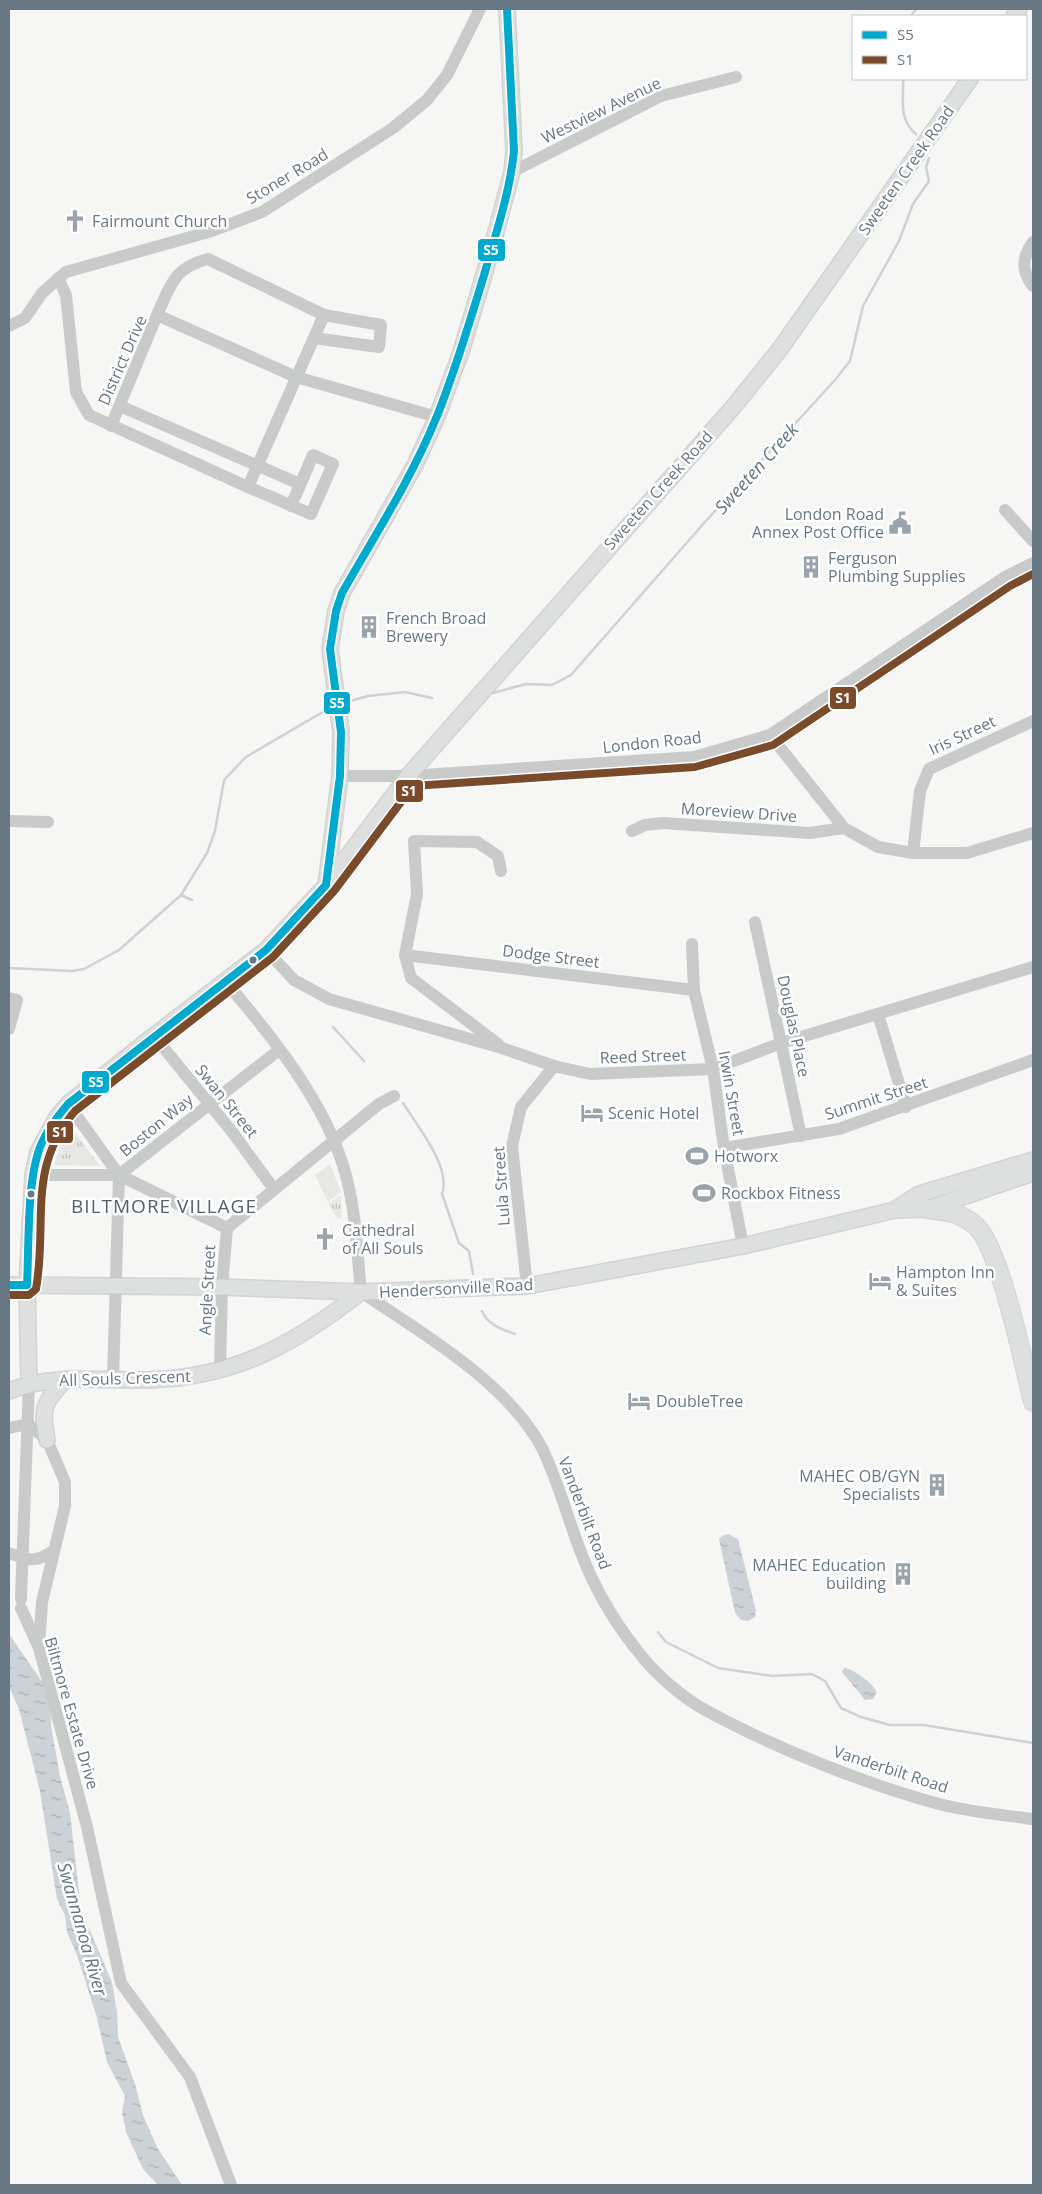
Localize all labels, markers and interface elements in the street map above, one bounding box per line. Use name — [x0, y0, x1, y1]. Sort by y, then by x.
legend — [852, 15, 1027, 80]
text: S5 — [897, 24, 914, 44]
text: S1 — [897, 49, 914, 69]
street label: Westview Avenue — [538, 72, 664, 148]
street label: Sweeten Creek Road — [853, 101, 959, 239]
street label: Stoner Road — [242, 143, 332, 209]
church icon: Fairmount Church — [62, 208, 88, 234]
place label: Fairmount Church — [92, 210, 227, 232]
line badge: S5 — [477, 238, 506, 262]
text: S5 — [483, 240, 499, 259]
street label: District Drive — [92, 312, 152, 408]
water label: Sweeten Creek — [709, 417, 804, 518]
street label: Sweeten Creek Road — [599, 426, 717, 554]
place label: London Road Annex Post Office — [752, 503, 884, 543]
public building icon: London Road Annex Post Office — [887, 510, 913, 536]
place label: Ferguson Plumbing Supplies — [828, 547, 966, 587]
building icon: Ferguson Plumbing Supplies — [798, 554, 824, 580]
place label: French Broad Brewery — [386, 607, 486, 647]
building icon: French Broad Brewery — [356, 614, 382, 640]
line badge: S1 — [829, 686, 857, 710]
text: S1 — [835, 688, 851, 707]
line badge: S5 — [323, 691, 351, 715]
text: S5 — [329, 693, 345, 712]
street label: Iris Street — [925, 710, 999, 760]
street label: London Road — [601, 726, 703, 758]
line badge: S1 — [395, 779, 424, 803]
text: S1 — [401, 781, 417, 800]
street label: Moreview Drive — [680, 797, 798, 827]
street label: Dodge Street — [501, 939, 601, 973]
unlabelled marker — [248, 955, 258, 965]
street label: Douglas Place — [772, 973, 816, 1079]
street label: Reed Street — [599, 1043, 687, 1069]
street label: Irwin Street — [714, 1049, 750, 1138]
street label: Swan Street — [191, 1060, 264, 1143]
line badge: S5 — [81, 1070, 110, 1094]
street label: Summit Street — [822, 1071, 930, 1125]
text: S5 — [88, 1072, 104, 1091]
street label: Boston Way — [115, 1088, 198, 1161]
hotel icon: Scenic Hotel — [579, 1100, 605, 1126]
place label: Scenic Hotel — [608, 1102, 699, 1124]
line badge: S1 — [46, 1120, 74, 1144]
text: S1 — [52, 1122, 68, 1141]
sports icon: Hotworx — [684, 1143, 710, 1169]
street label: Lula Street — [487, 1145, 515, 1227]
place label: Hotworx — [714, 1145, 779, 1167]
sports icon: Rockbox Fitness — [691, 1180, 717, 1206]
place label: Rockbox Fitness — [721, 1182, 841, 1204]
unlabelled marker — [26, 1189, 36, 1199]
district label: BILTMORE VILLAGE — [71, 1193, 257, 1219]
place label: Cathedral of All Souls — [342, 1219, 423, 1259]
church icon: Cathedral of All Souls — [312, 1226, 338, 1252]
street label: Angle Street — [194, 1244, 220, 1336]
place label: Hampton Inn & Suites — [896, 1261, 995, 1301]
hotel icon: Hampton Inn & Suites — [867, 1268, 893, 1294]
street label: Hendersonville Road — [378, 1273, 534, 1303]
street label: All Souls Crescent — [59, 1365, 192, 1391]
hotel icon: DoubleTree — [626, 1388, 652, 1414]
place label: DoubleTree — [656, 1390, 743, 1412]
street label: Vanderbilt Road — [553, 1453, 617, 1573]
place label: MAHEC OB/GYN Specialists — [799, 1465, 920, 1505]
building icon: MAHEC OB/GYN Specialists — [924, 1472, 950, 1498]
place label: MAHEC Education building — [752, 1554, 886, 1594]
building icon: MAHEC Education building — [890, 1561, 916, 1587]
street label: Biltmore Estate Drive — [40, 1634, 104, 1792]
street label: Vanderbilt Road — [831, 1740, 951, 1798]
water label: Swannanoa River — [52, 1860, 114, 1999]

